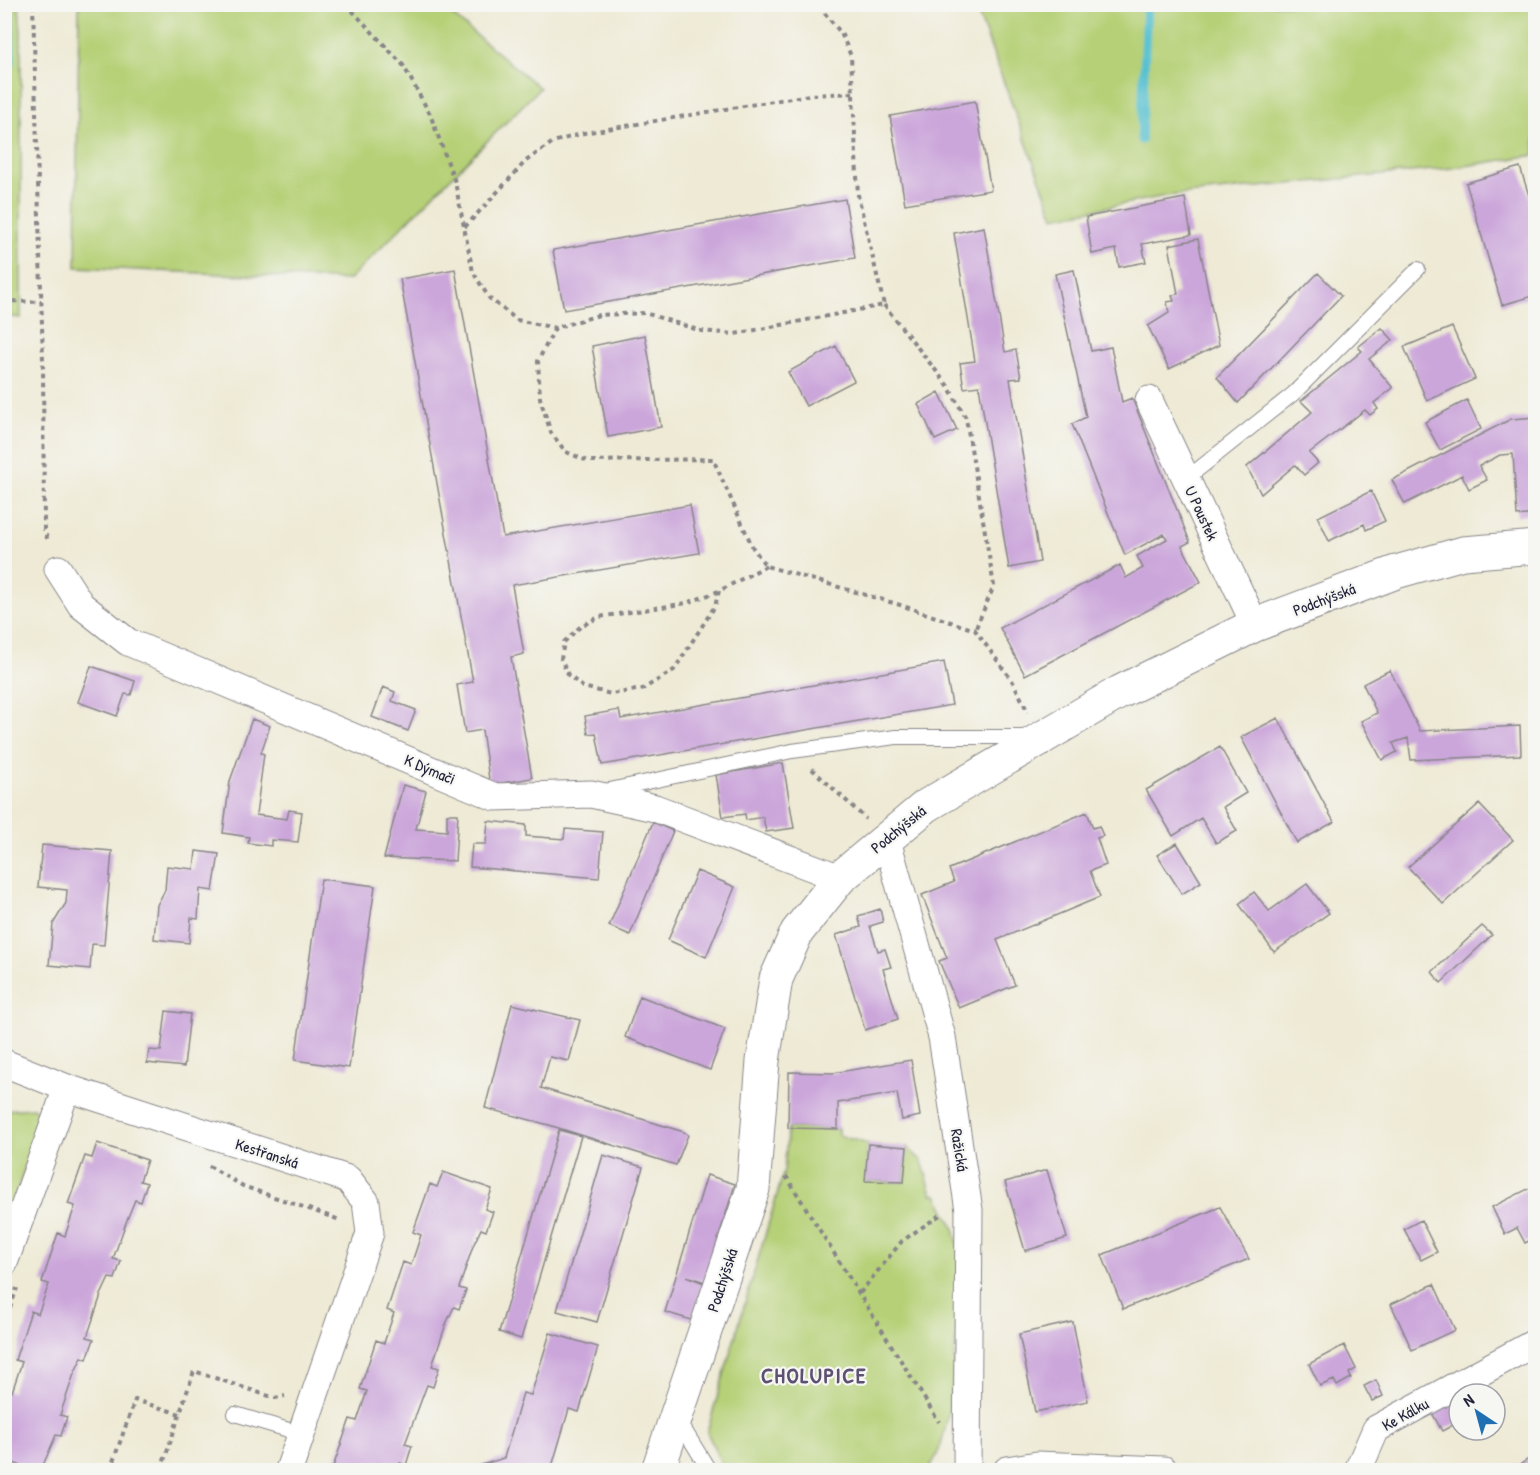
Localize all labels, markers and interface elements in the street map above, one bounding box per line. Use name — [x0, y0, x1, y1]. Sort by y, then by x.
street label: U Poustek — [1180, 482, 1224, 544]
street label: Podchýšská — [1290, 577, 1358, 621]
street label: K Dýmači — [401, 748, 459, 790]
street label: Podchýšská — [866, 800, 930, 858]
street label: Ražická — [946, 1127, 974, 1173]
street label: Kestřanská — [233, 1132, 301, 1174]
street label: Podchýšská — [701, 1246, 743, 1314]
district label: CHOLUPICE — [761, 1360, 867, 1390]
north arrow — [1447, 1382, 1507, 1442]
text: N — [1458, 1388, 1478, 1411]
street label: Ke Kálku — [1378, 1392, 1433, 1436]

